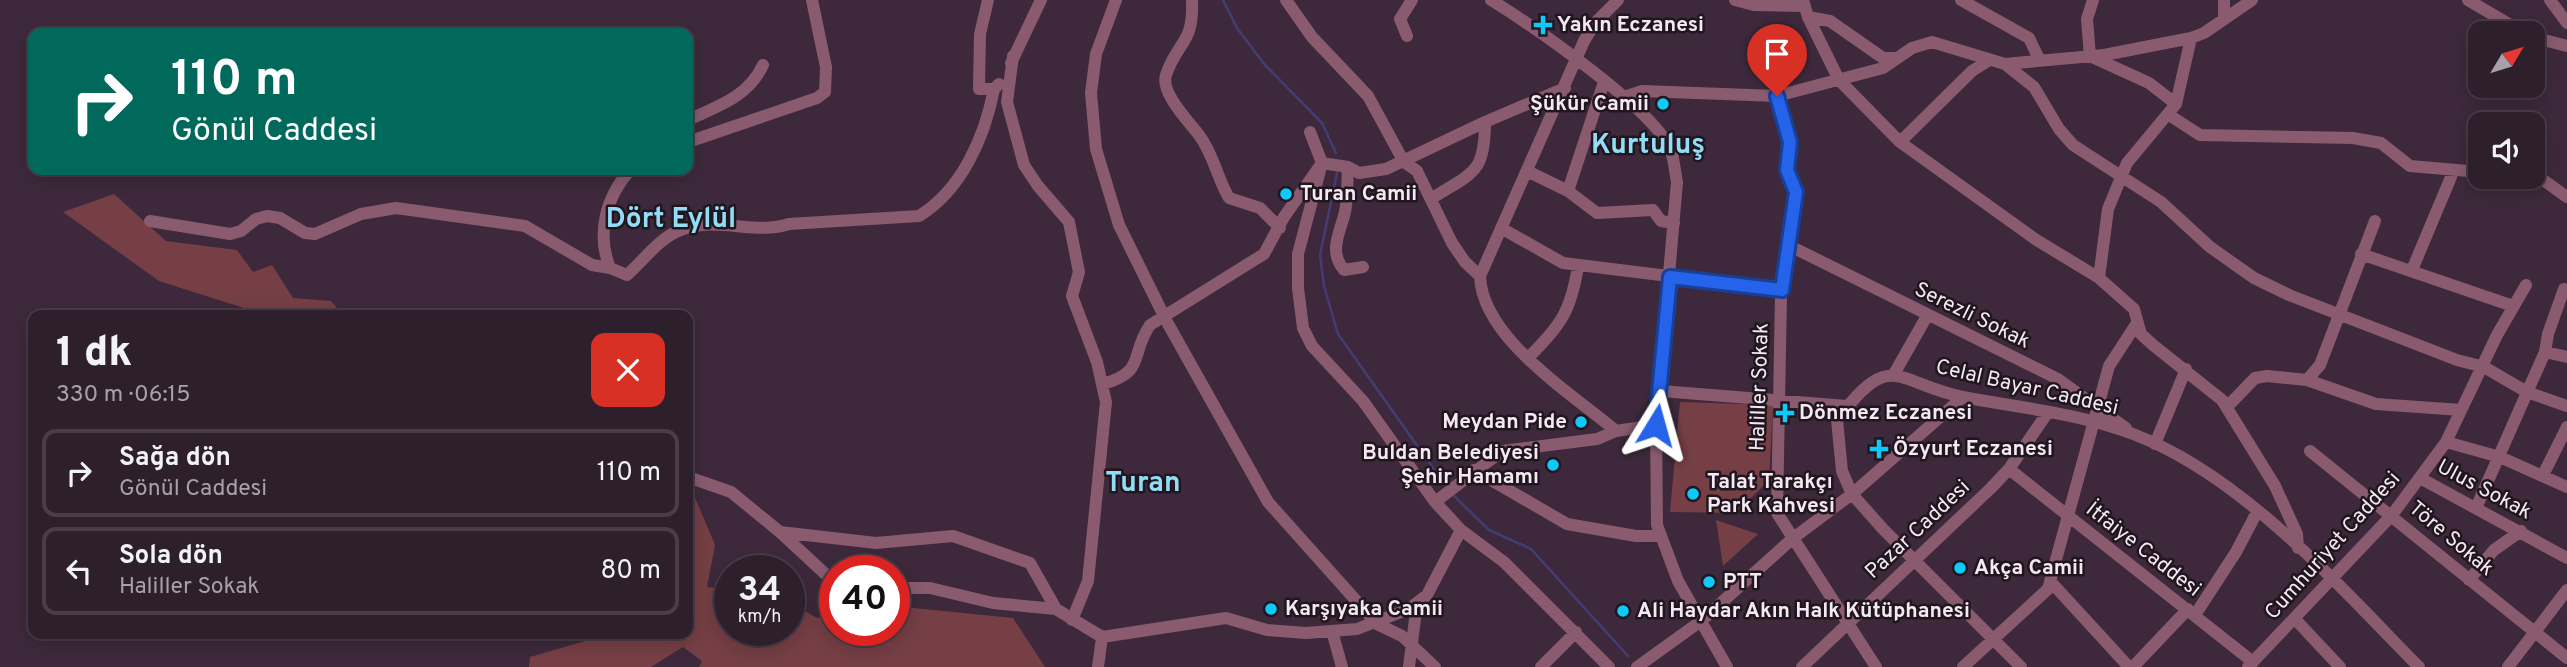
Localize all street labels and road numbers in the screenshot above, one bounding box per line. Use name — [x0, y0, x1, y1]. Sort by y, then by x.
street label: Serezli Sokak — [1910, 276, 2034, 356]
street label: Haliller Sokak — [1744, 322, 1776, 452]
street label: Celal Bayar Caddesi — [1933, 354, 2121, 422]
street label: Ulus Sokak — [2432, 454, 2536, 526]
street label: Cumhuriyet Caddesi — [2259, 466, 2407, 626]
street label: Pazar Caddesi — [1860, 475, 1976, 585]
street label: Töre Sokak — [2403, 495, 2499, 583]
street label: İtfaiye Caddesi — [2080, 497, 2206, 603]

